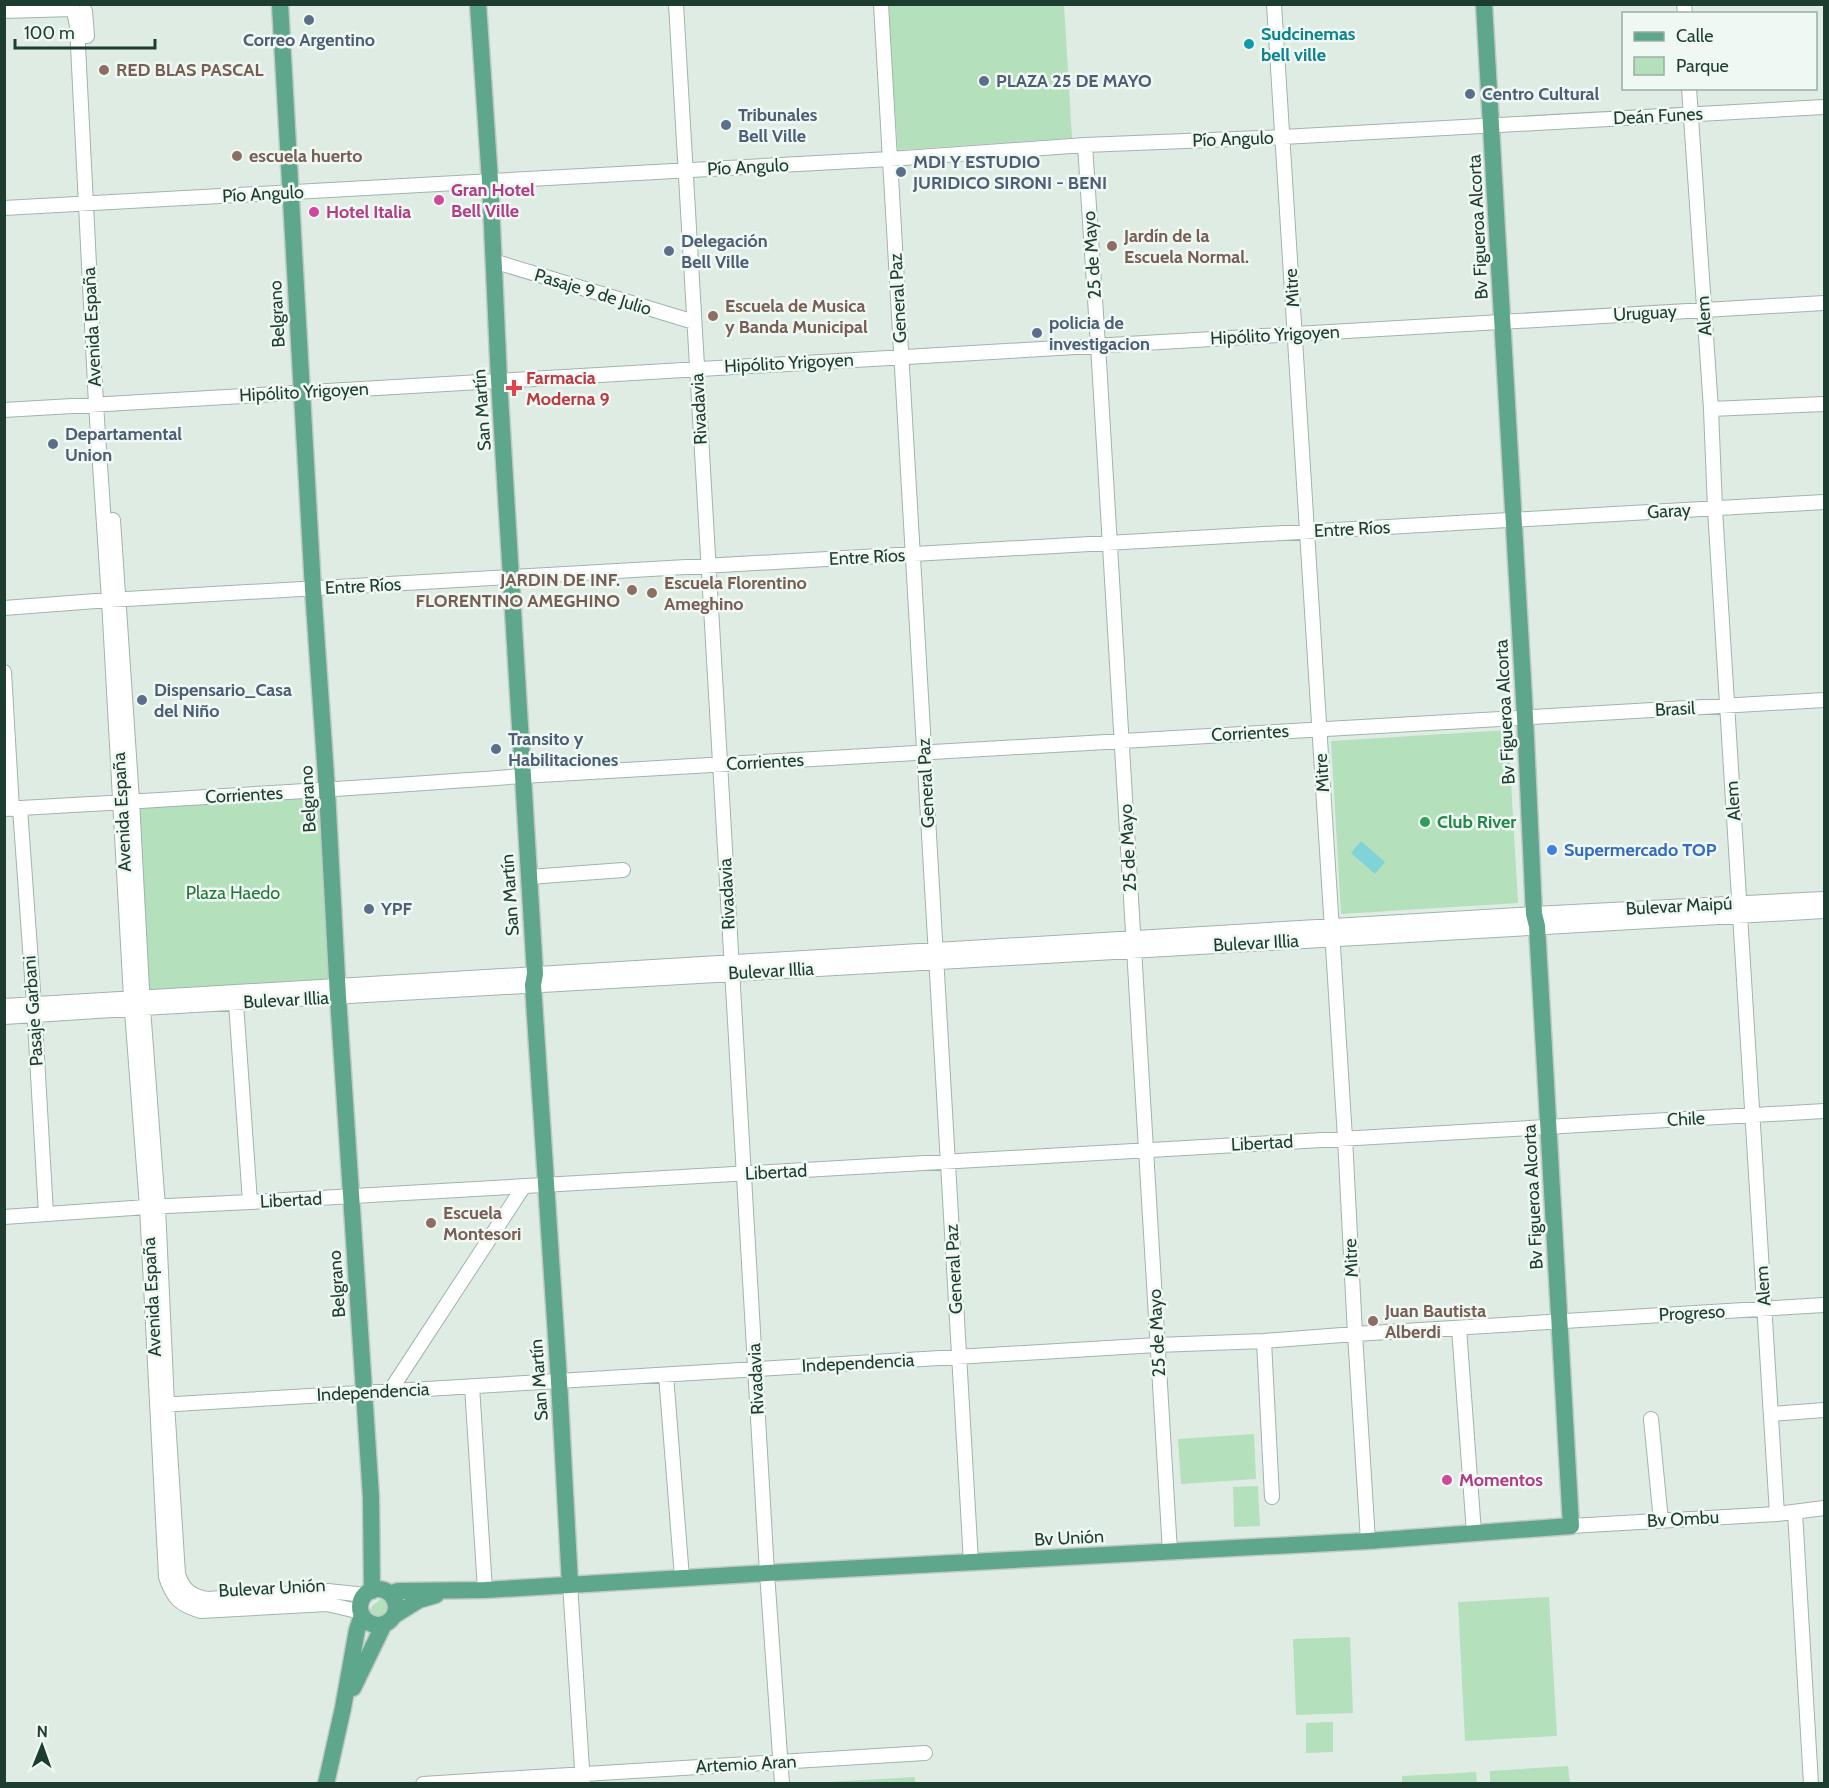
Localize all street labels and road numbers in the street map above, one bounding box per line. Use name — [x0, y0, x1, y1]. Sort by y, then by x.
street label: Deán Funes — [1613, 103, 1703, 129]
street label: Pío Angulo — [1192, 127, 1274, 151]
street label: Bv Figueroa Alcorta — [1463, 153, 1493, 300]
street label: Pío Angulo — [707, 154, 789, 180]
street label: Pío Angulo — [222, 181, 304, 207]
street label: 25 de Mayo — [1078, 210, 1106, 300]
street label: General Paz — [885, 252, 911, 344]
street label: Pasaje 9 de Julio — [532, 264, 654, 320]
street label: Avenida España — [78, 266, 106, 387]
street label: Mitre — [1280, 268, 1304, 308]
street label: Belgrano — [264, 280, 290, 348]
street label: Alem — [1692, 295, 1716, 337]
street label: Uruguay — [1613, 300, 1677, 326]
street label: Hipólito Yrigoyen — [1210, 321, 1340, 349]
street label: Hipólito Yrigoyen — [724, 349, 854, 377]
street label: San Martín — [468, 368, 496, 452]
street label: Rivadavia — [686, 372, 712, 445]
street label: Hipólito Yrigoyen — [239, 378, 369, 406]
street label: Garay — [1647, 499, 1691, 523]
street label: Entre Ríos — [1313, 516, 1391, 542]
street label: Entre Ríos — [828, 544, 906, 570]
street label: Entre Ríos — [324, 573, 402, 599]
street label: Bv Figueroa Alcorta — [1490, 638, 1520, 785]
street label: Brasil — [1654, 697, 1696, 721]
street label: Corrientes — [1211, 720, 1289, 746]
street label: General Paz — [913, 737, 939, 829]
street label: Corrientes — [726, 749, 804, 775]
street label: Avenida España — [108, 751, 136, 872]
street label: Mitre — [1310, 753, 1334, 793]
street label: Belgrano — [295, 765, 321, 833]
street label: Alem — [1721, 780, 1745, 822]
street label: Corrientes — [205, 782, 283, 808]
street label: 25 de Mayo — [1115, 803, 1141, 893]
street label: San Martín — [496, 853, 524, 937]
street label: Rivadavia — [714, 857, 740, 930]
street label: Bulevar Maipú — [1625, 892, 1733, 920]
street label: Bulevar Illia — [1213, 930, 1300, 956]
street label: Pasaje Garbani — [18, 955, 48, 1067]
street label: Bulevar Illia — [728, 958, 815, 984]
street label: Bulevar Illia — [243, 987, 330, 1013]
street label: Chile — [1666, 1107, 1706, 1131]
street label: Bv Figueroa Alcorta — [1518, 1123, 1548, 1270]
street label: Libertad — [1230, 1130, 1294, 1156]
street label: Libertad — [744, 1159, 808, 1185]
street label: Libertad — [259, 1187, 323, 1213]
street label: General Paz — [941, 1223, 967, 1315]
street label: Avenida España — [138, 1236, 166, 1357]
street label: Mitre — [1339, 1238, 1363, 1278]
street label: Belgrano — [324, 1250, 350, 1318]
street label: Alem — [1751, 1265, 1775, 1307]
street label: 25 de Mayo — [1144, 1288, 1170, 1378]
street label: Progreso — [1658, 1300, 1726, 1326]
street label: San Martín — [525, 1338, 553, 1422]
street label: Rivadavia — [743, 1342, 769, 1415]
street label: Independencia — [801, 1349, 915, 1377]
street label: Independencia — [316, 1378, 430, 1406]
street label: Bv Ombu — [1646, 1506, 1720, 1532]
street label: Bv Unión — [1034, 1525, 1104, 1551]
street label: Bulevar Unión — [218, 1574, 326, 1602]
street label: Artemio Aran — [695, 1750, 797, 1778]

